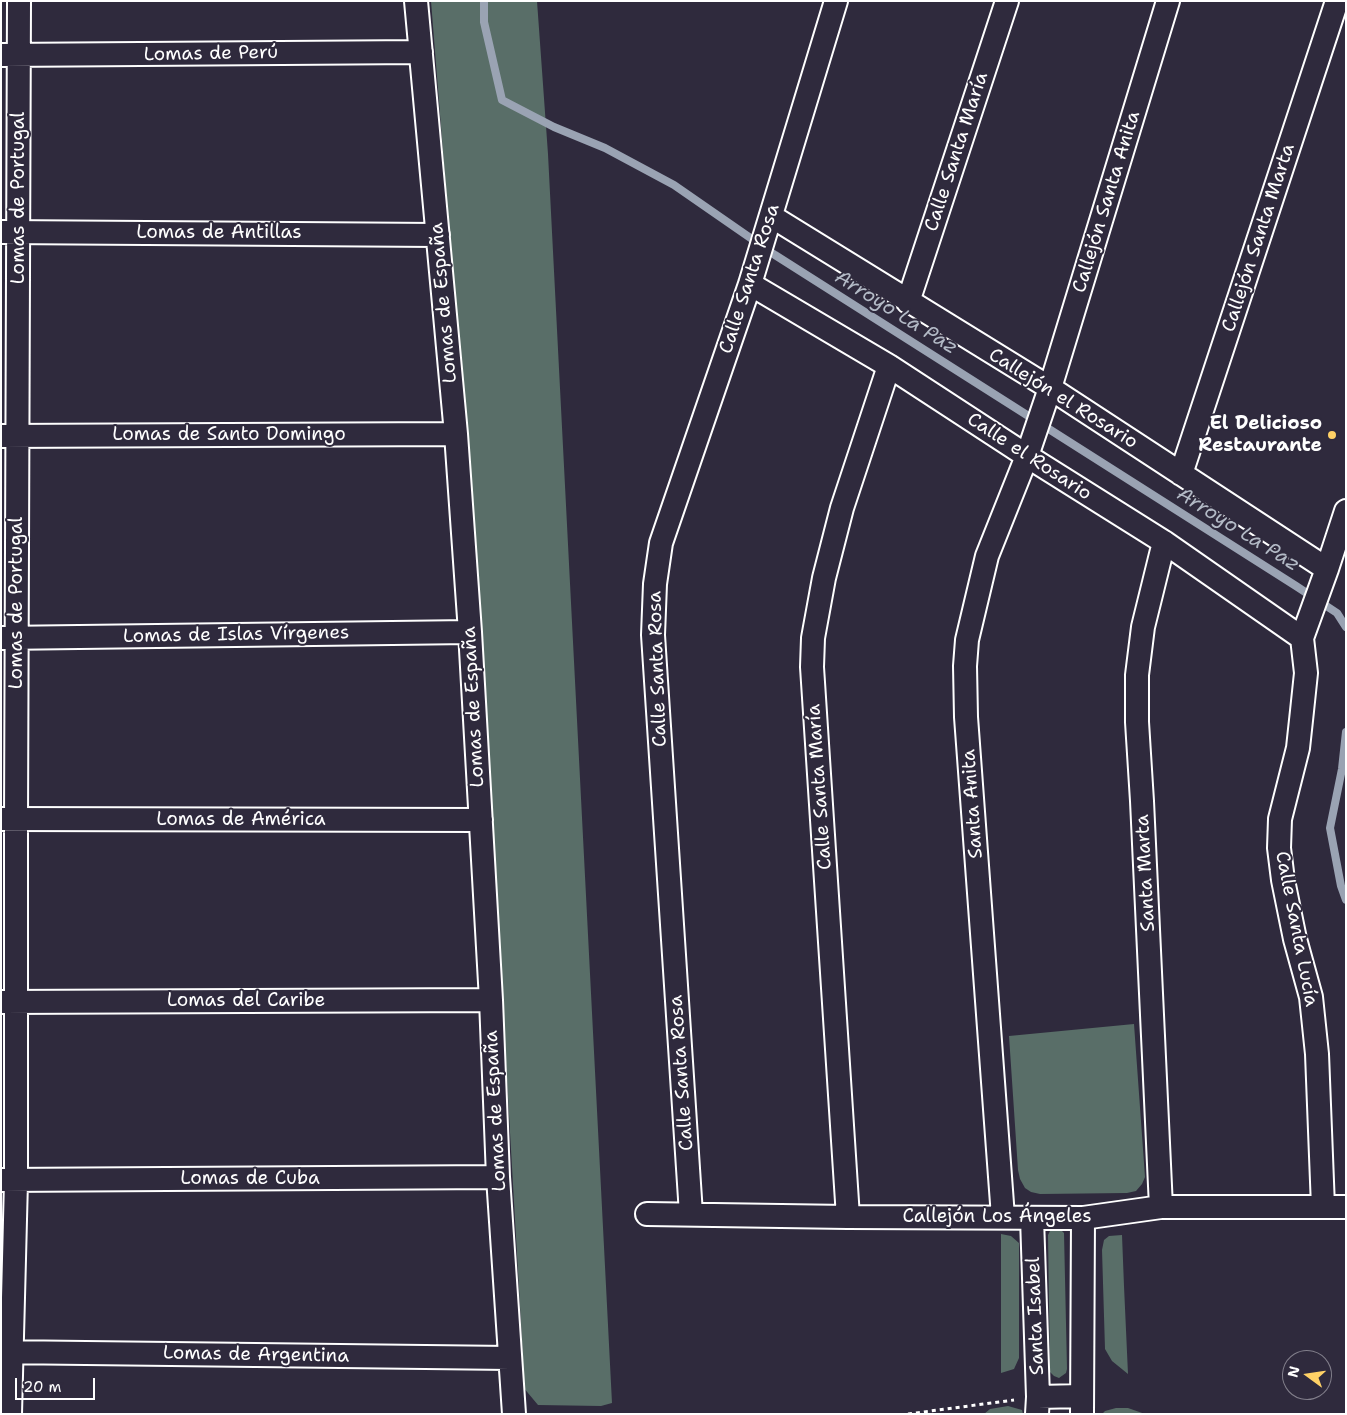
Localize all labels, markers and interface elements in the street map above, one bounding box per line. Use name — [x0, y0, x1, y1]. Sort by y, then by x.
street label: Lomas de Perú — [144, 41, 278, 67]
street label: Calle Santa María — [920, 69, 994, 235]
street label: Callejón Santa Anita — [1068, 108, 1146, 296]
street label: Lomas de Portugal — [8, 112, 30, 284]
street label: Callejón Santa Marta — [1218, 141, 1300, 335]
street label: Calle Santa Rosa — [715, 201, 785, 357]
street label: Lomas de Antillas — [136, 222, 302, 244]
street label: Lomas de España — [426, 222, 462, 384]
water label: Arroyo La Paz — [830, 266, 962, 360]
street label: Callejón el Rosario — [984, 344, 1142, 454]
street label: Calle el Rosario — [962, 408, 1096, 506]
place label: El Delicioso Restaurante — [1198, 413, 1322, 457]
street label: Lomas de Santo Domingo — [112, 424, 346, 446]
marker: El Delicioso Restaurante — [1326, 429, 1338, 441]
water label: Arroyo La Paz — [1172, 483, 1304, 577]
street label: Lomas de Portugal — [6, 517, 28, 689]
street label: Calle Santa Rosa — [644, 591, 672, 747]
street label: Lomas de Islas Vírgenes — [123, 622, 349, 648]
street label: Lomas de España — [458, 626, 490, 788]
street label: Calle Santa María — [803, 703, 837, 871]
street label: Santa Anita — [958, 749, 988, 859]
street label: Lomas de América — [156, 809, 326, 831]
street label: Santa Marta — [1132, 814, 1160, 932]
street label: Calle Santa Lucía — [1270, 849, 1322, 1009]
street label: Lomas del Caribe — [167, 990, 325, 1012]
street label: Calle Santa Rosa — [665, 994, 699, 1152]
street label: Lomas de España — [480, 1030, 512, 1192]
street label: Lomas de Cuba — [180, 1168, 320, 1190]
street label: Callejón Los Ángeles — [902, 1206, 1092, 1228]
street label: Santa Isabel — [1023, 1257, 1049, 1375]
street label: Lomas de Argentina — [163, 1342, 349, 1368]
north arrow — [1282, 1350, 1332, 1400]
text: N — [1283, 1364, 1303, 1379]
scale bar — [18, 1368, 98, 1400]
text: 20 m — [23, 1377, 62, 1397]

